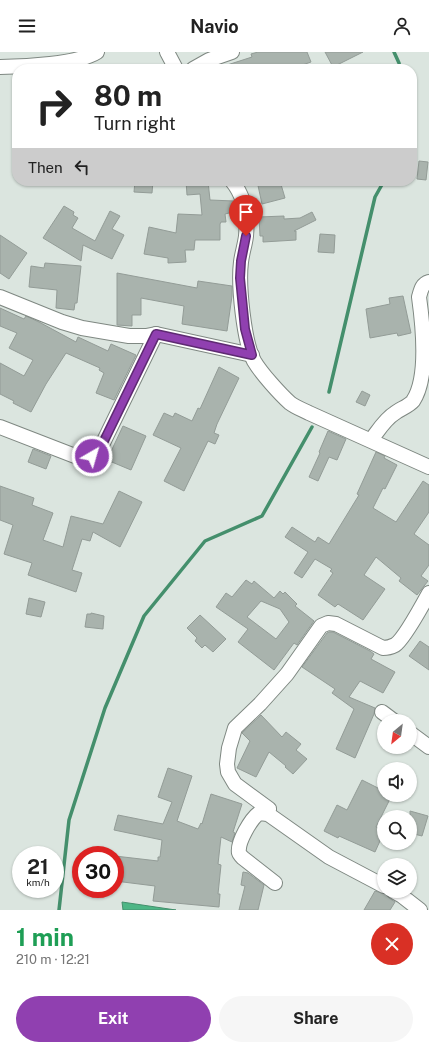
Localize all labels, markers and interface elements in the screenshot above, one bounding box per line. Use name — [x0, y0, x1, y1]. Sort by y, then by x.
icon: menu — [16, 15, 38, 37]
icon: person — [391, 15, 413, 37]
text: Navio — [190, 16, 239, 37]
text: 80 m — [94, 79, 162, 112]
icon: right — [28, 80, 80, 132]
text: Turn right — [94, 113, 176, 134]
icon: left — [71, 156, 93, 178]
text: Then — [28, 159, 63, 176]
pin — [229, 195, 263, 236]
icon: arrive — [235, 201, 257, 223]
position arrow — [71, 435, 113, 477]
north arrow — [377, 714, 417, 754]
map controls — [377, 714, 417, 898]
button: sound — [377, 762, 417, 802]
button: search — [377, 810, 417, 850]
speed limit sign: 30 — [72, 846, 124, 898]
text: 21 — [27, 855, 49, 879]
button: layers — [377, 858, 417, 898]
text: km/h — [26, 876, 50, 888]
text: 1 min — [16, 923, 74, 951]
button: close — [371, 923, 413, 965]
text: 210 m · 12:21 — [16, 952, 90, 967]
button: Exit — [16, 996, 211, 1042]
button: Share — [219, 996, 413, 1042]

